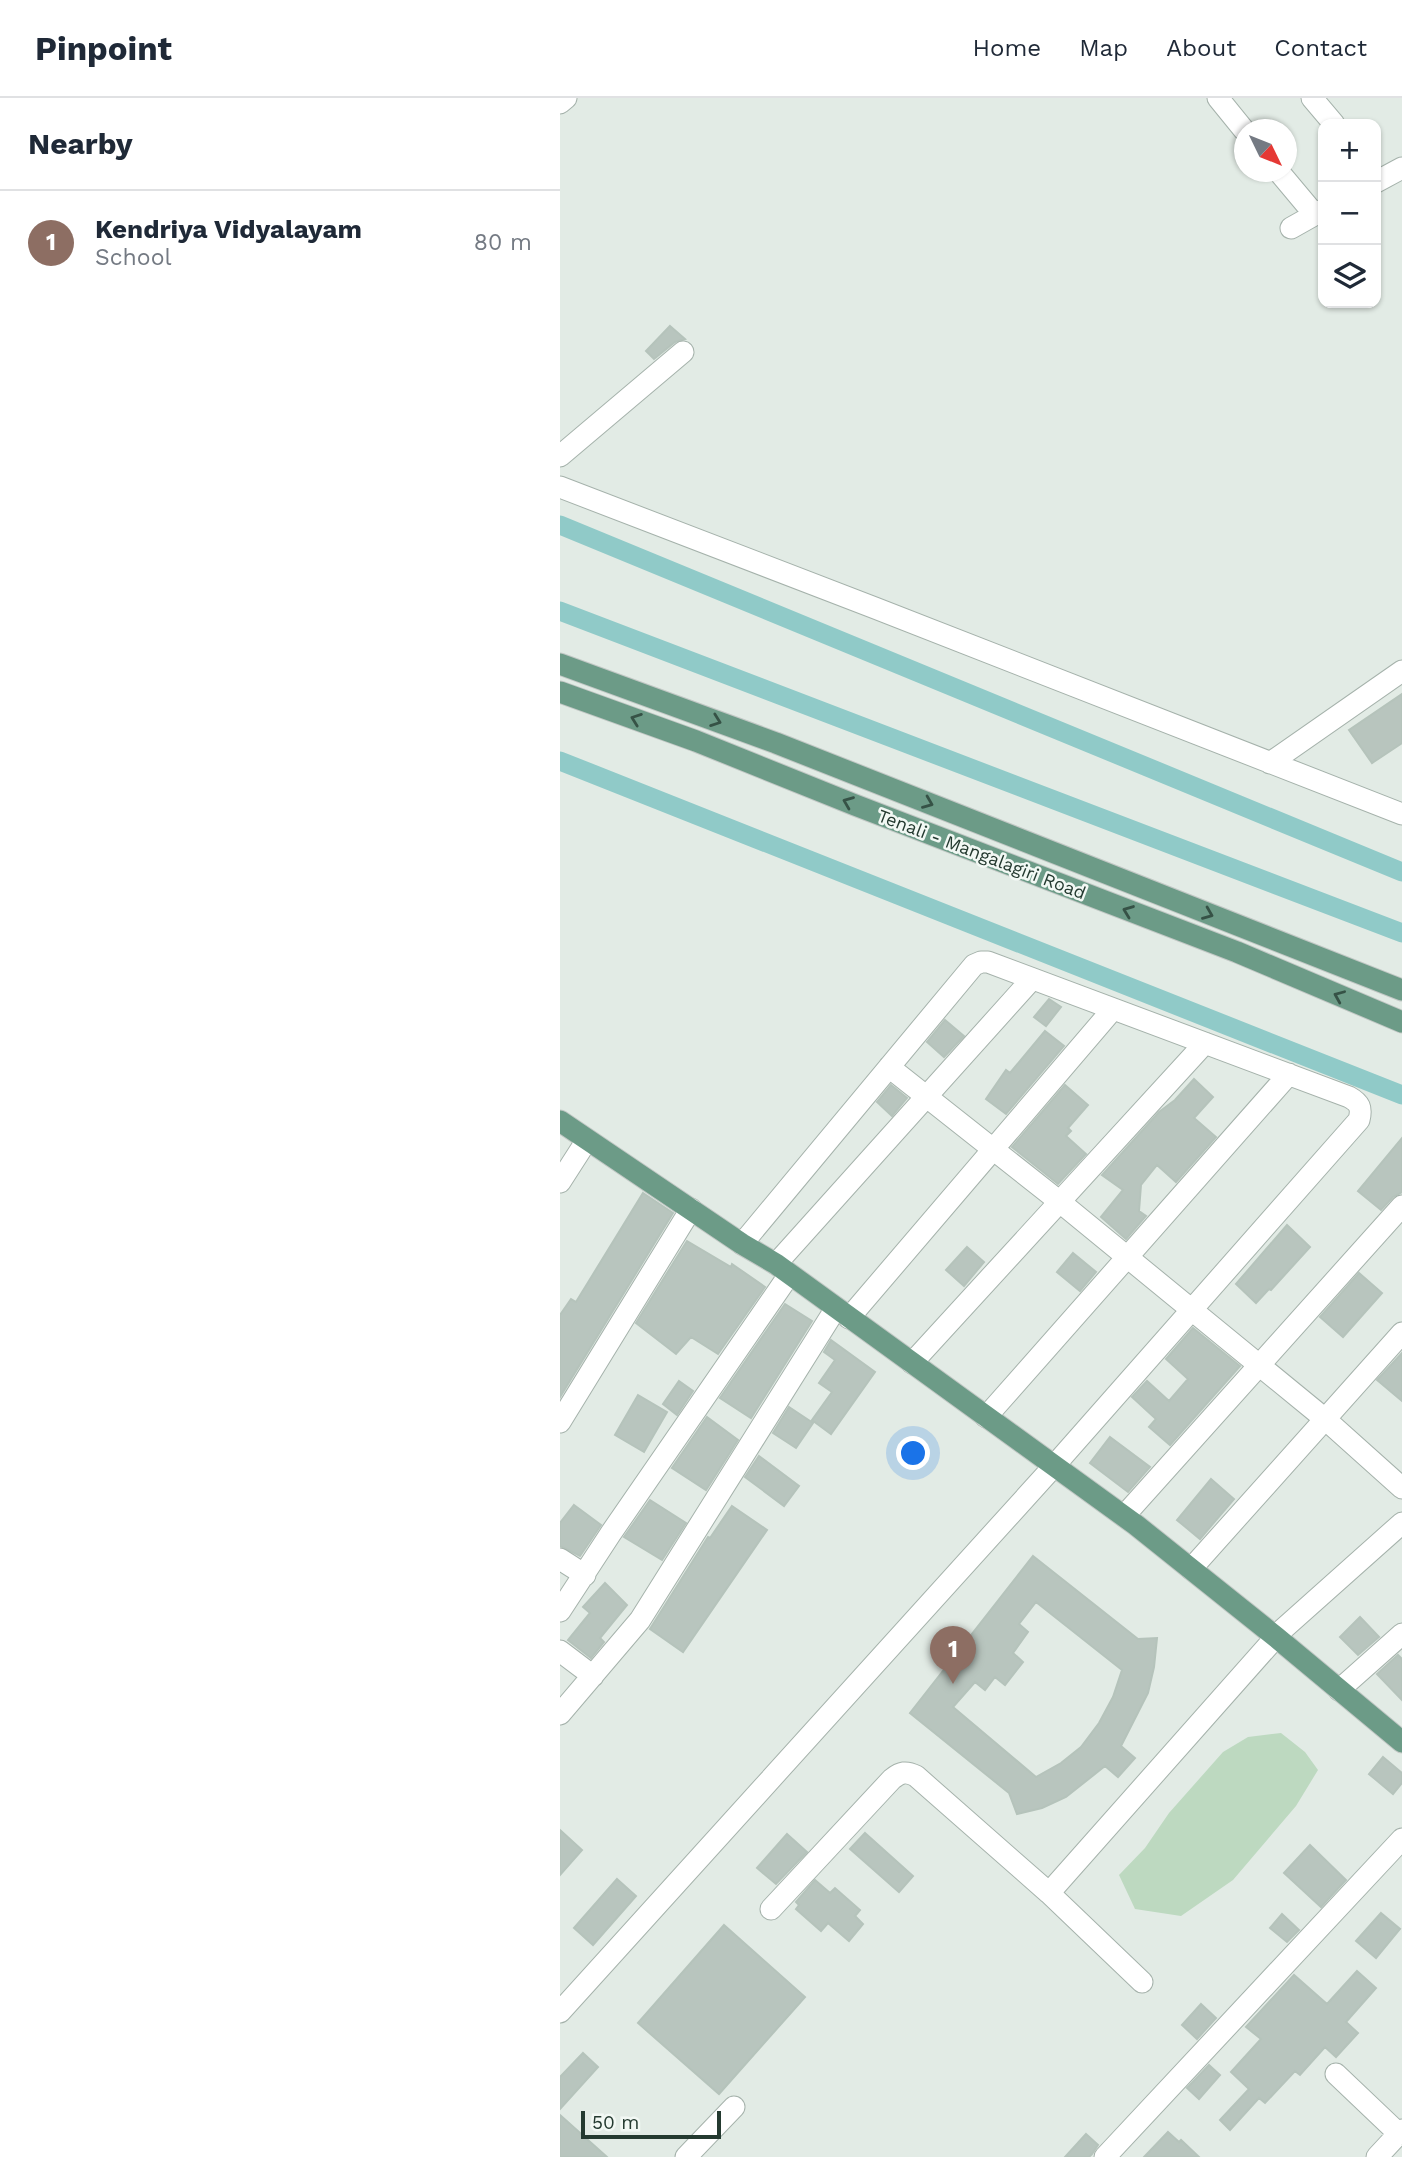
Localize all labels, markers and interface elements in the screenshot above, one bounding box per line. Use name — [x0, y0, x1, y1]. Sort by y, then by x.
text: Pinpoint — [35, 29, 172, 68]
text: Home — [973, 34, 1041, 62]
text: Map — [1079, 34, 1128, 62]
text: About — [1166, 34, 1236, 62]
text: Contact — [1274, 34, 1367, 62]
north arrow — [1234, 119, 1297, 182]
map controls — [1318, 119, 1381, 308]
button: + — [1318, 119, 1381, 182]
text: Nearby — [28, 126, 133, 161]
button: − — [1318, 182, 1381, 245]
text: Kendriya Vidyalayam — [95, 214, 362, 244]
text: 1 — [46, 229, 56, 256]
text: 80 m — [474, 229, 532, 256]
text: School — [95, 244, 172, 271]
button: layers — [1318, 245, 1381, 308]
one-way arrow — [710, 712, 722, 726]
one-way arrow — [630, 713, 642, 727]
one-way arrow — [922, 795, 934, 809]
one-way arrow — [842, 796, 854, 810]
street label: Tenali - Mangalagiri Road — [875, 805, 1089, 903]
one-way arrow — [1123, 905, 1135, 919]
one-way arrow — [1201, 905, 1213, 919]
one-way arrow — [1334, 990, 1346, 1004]
your location — [896, 1436, 930, 1470]
pin: 1 — [930, 1626, 976, 1684]
scale bar — [581, 2108, 721, 2140]
text: 50 m — [592, 2111, 639, 2134]

